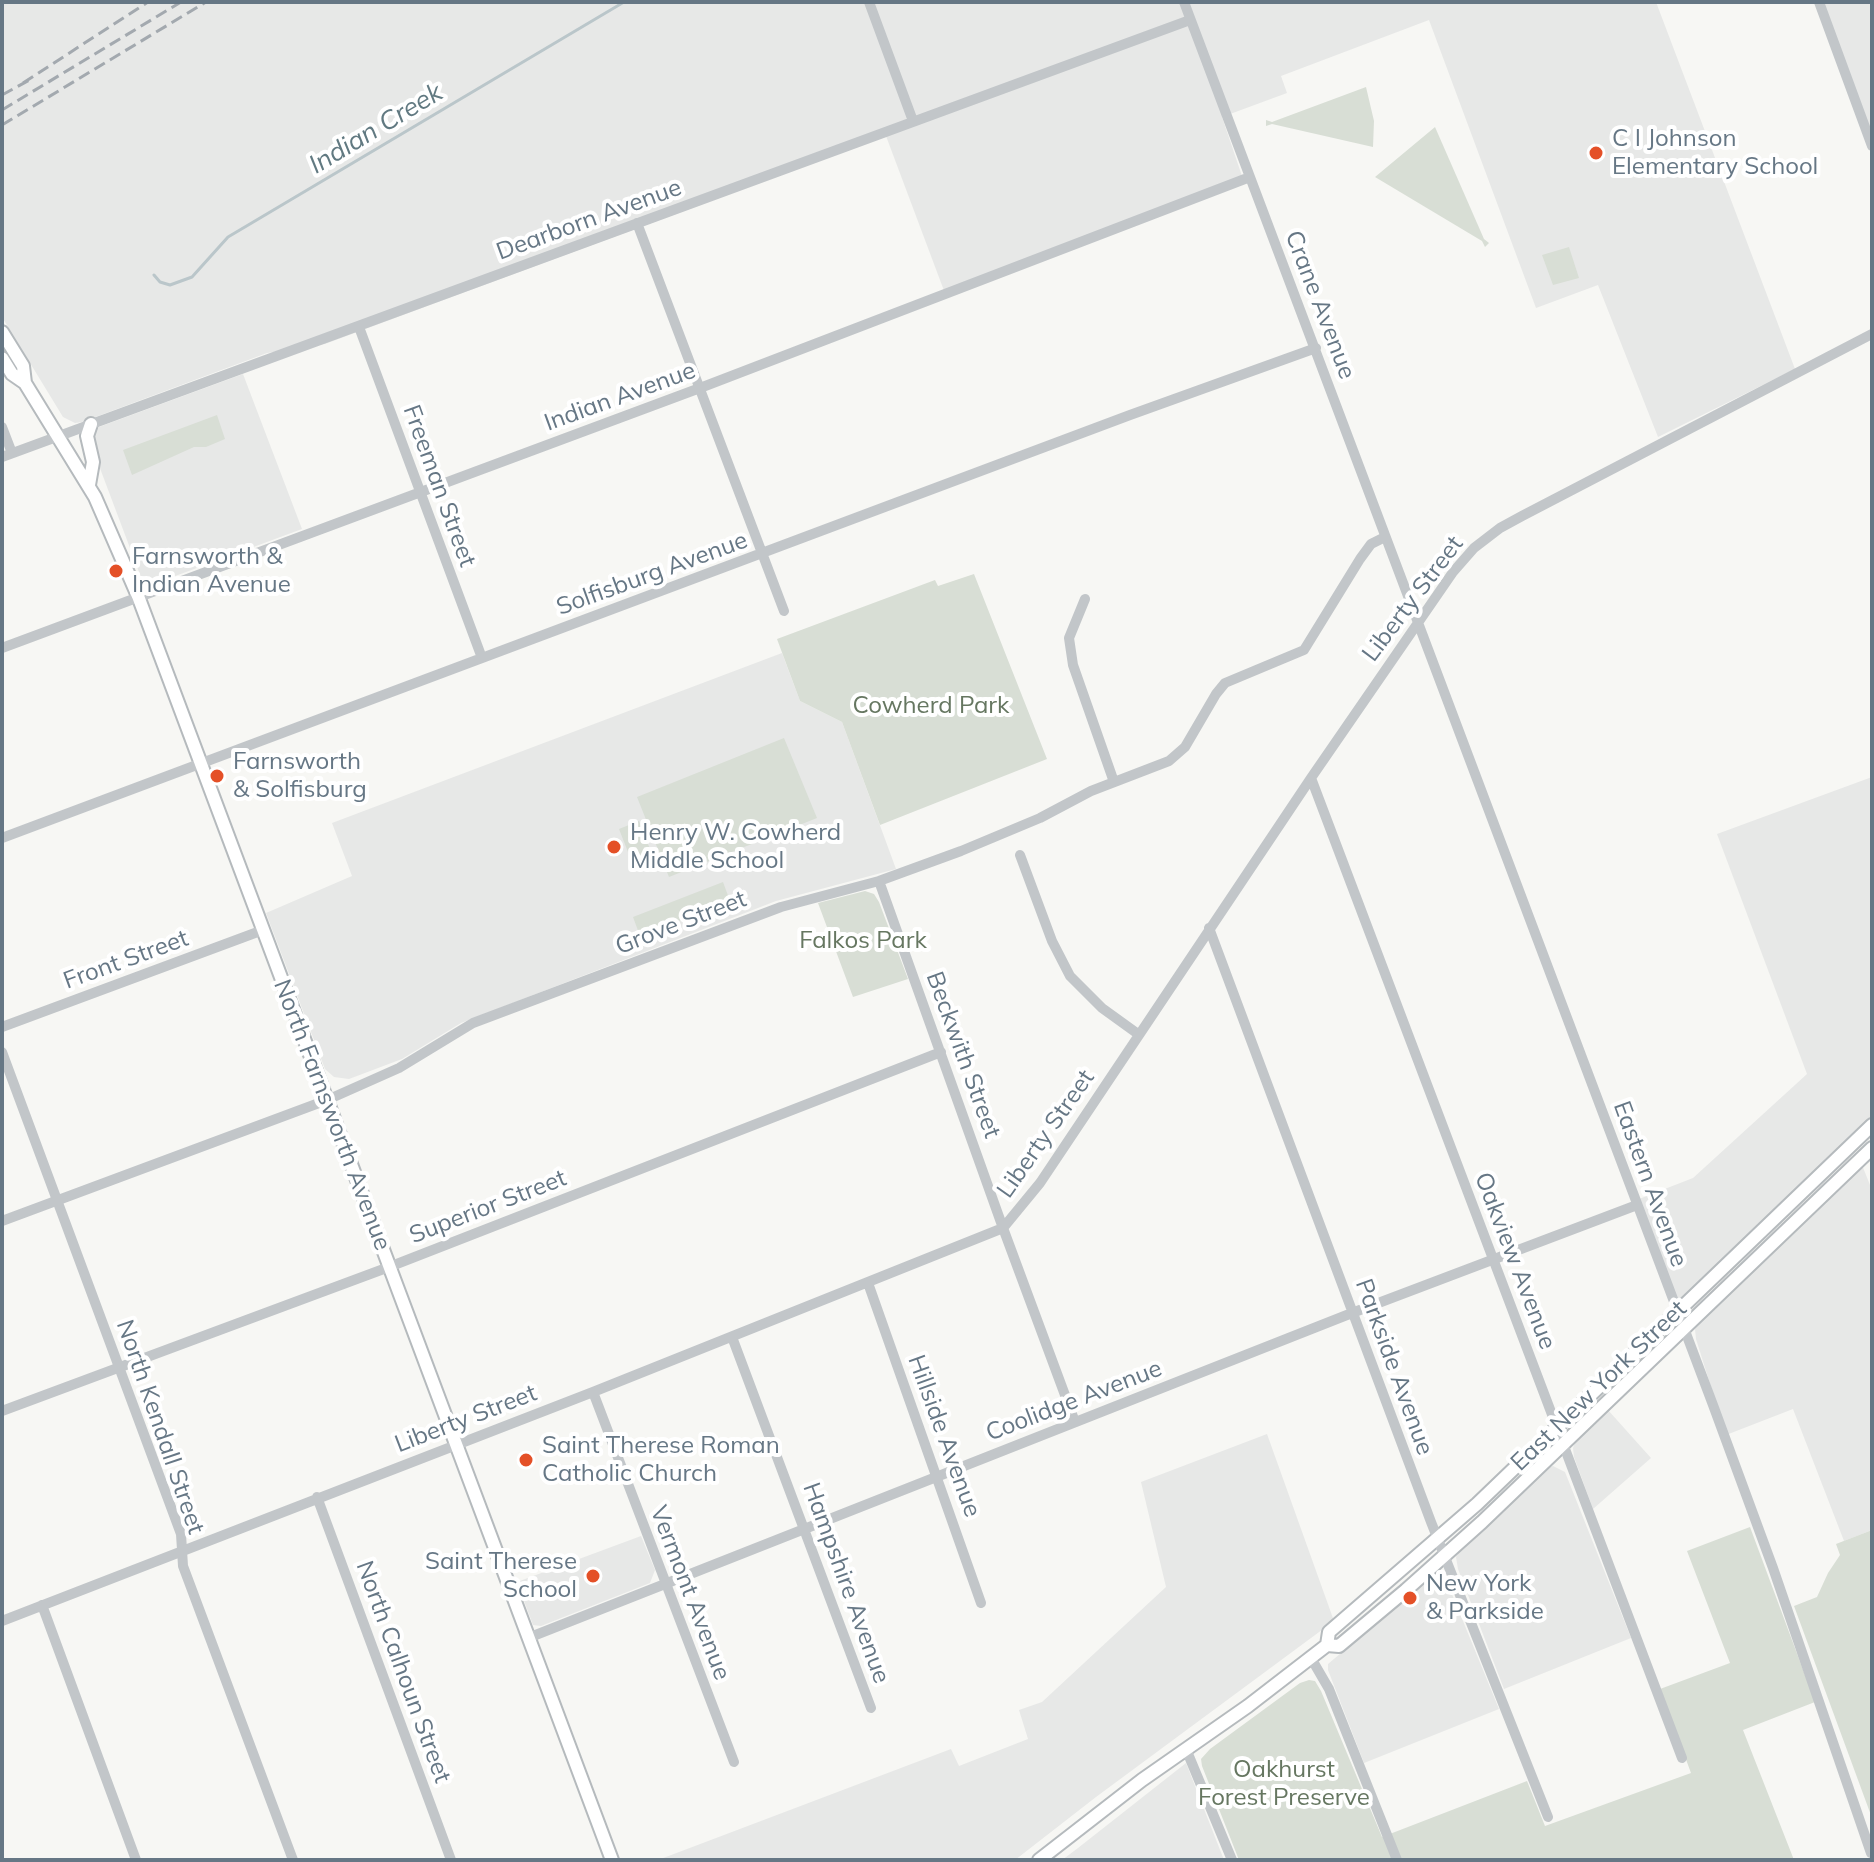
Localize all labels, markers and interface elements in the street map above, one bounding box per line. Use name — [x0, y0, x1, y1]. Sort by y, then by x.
water label: Indian Creek — [304, 77, 448, 181]
place label: C I Johnson Elementary School — [1612, 125, 1818, 181]
marker: C I Johnson Elementary School — [1587, 144, 1605, 162]
street label: Dearborn Avenue — [493, 173, 685, 267]
street label: Crane Avenue — [1279, 227, 1361, 383]
street label: Indian Avenue — [541, 356, 699, 438]
street label: Freeman Street — [396, 401, 482, 571]
street label: Solfisburg Avenue — [553, 526, 751, 622]
street label: Liberty Street — [1357, 531, 1469, 667]
place label: Farnsworth & Indian Avenue — [132, 543, 291, 599]
marker: Farnsworth & Indian Avenue — [107, 562, 125, 580]
park label: Cowherd Park — [853, 692, 1009, 720]
place label: Farnsworth & Solfisburg — [233, 748, 367, 804]
marker: Farnsworth & Solfisburg — [208, 767, 226, 785]
place label: Henry W. Cowherd Middle School — [630, 819, 841, 875]
marker: Henry W. Cowherd Middle School — [605, 838, 623, 856]
street label: Grove Street — [611, 885, 751, 961]
street label: Front Street — [60, 924, 192, 996]
park label: Falkos Park — [799, 927, 927, 955]
street label: Beckwith Street — [920, 968, 1006, 1142]
street label: North Farnsworth Avenue — [267, 976, 397, 1254]
street label: Liberty Street — [991, 1064, 1101, 1204]
street label: Eastern Avenue — [1607, 1097, 1693, 1271]
street label: Superior Street — [405, 1164, 571, 1250]
street label: Oakview Avenue — [1468, 1169, 1562, 1353]
street label: Parkside Avenue — [1349, 1275, 1439, 1459]
street label: East New York Street — [1505, 1295, 1693, 1477]
street label: North Kendall Street — [110, 1316, 210, 1538]
street label: Hillside Avenue — [901, 1351, 987, 1521]
street label: Coolidge Avenue — [982, 1354, 1166, 1448]
street label: Liberty Street — [391, 1379, 541, 1459]
place label: Saint Therese Roman Catholic Church — [542, 1432, 780, 1488]
marker: Saint Therese Roman Catholic Church — [517, 1451, 535, 1469]
street label: Hampshire Avenue — [796, 1479, 896, 1687]
street label: Vermont Avenue — [644, 1502, 736, 1684]
place label: Saint Therese School — [425, 1548, 577, 1604]
street label: North Calhoun Street — [349, 1557, 457, 1787]
marker: Saint Therese School — [584, 1567, 602, 1585]
place label: New York & Parkside — [1426, 1570, 1544, 1626]
marker: New York & Parkside — [1401, 1589, 1419, 1607]
park label: Oakhurst Forest Preserve — [1198, 1756, 1370, 1812]

